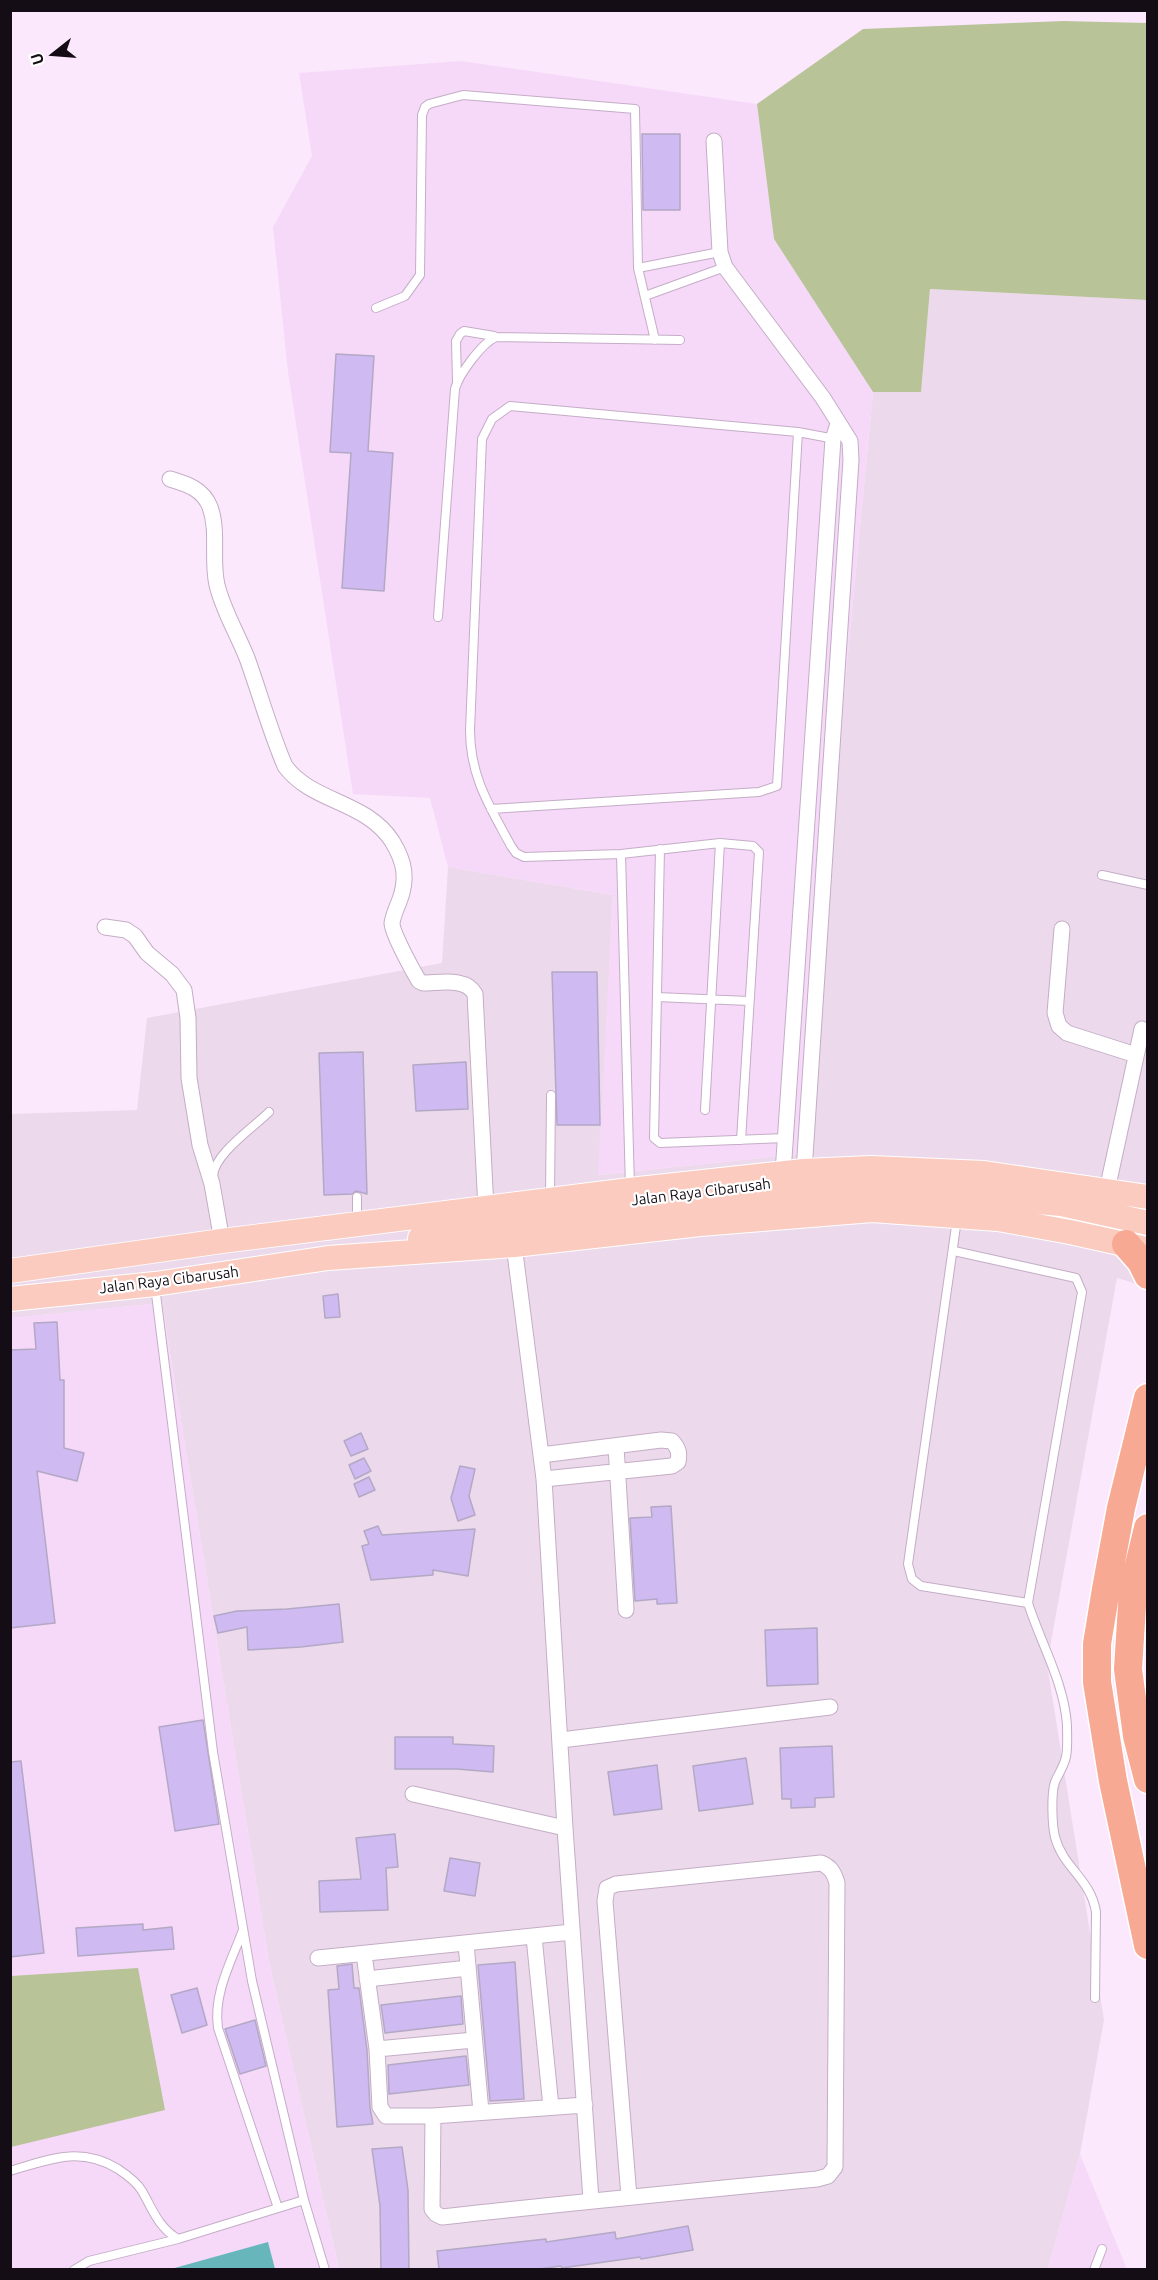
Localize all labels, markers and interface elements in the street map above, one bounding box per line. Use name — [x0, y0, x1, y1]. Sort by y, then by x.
north arrow — [24, 24, 84, 84]
text: U — [27, 51, 47, 67]
street label: Jalan Raya Cibarusah — [630, 1175, 772, 1209]
street label: Jalan Raya Cibarusah — [98, 1263, 240, 1297]

